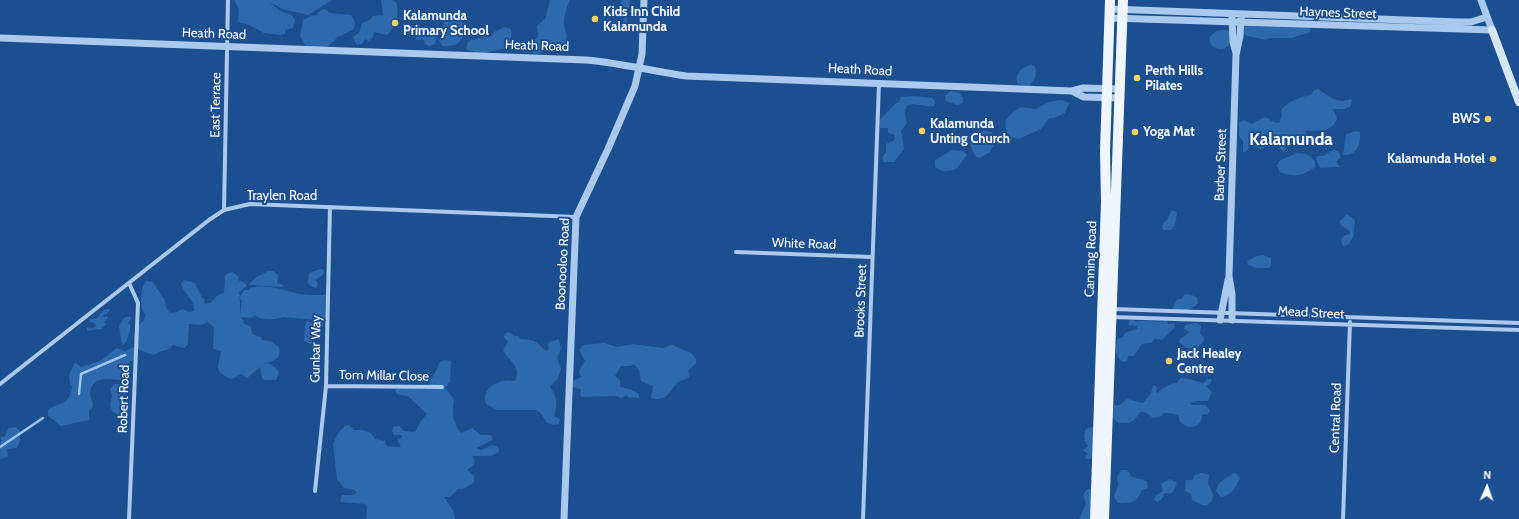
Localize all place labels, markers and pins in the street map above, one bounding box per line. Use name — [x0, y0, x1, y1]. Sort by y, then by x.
place label: Kids Inn Child Kalamunda — [603, 4, 680, 35]
place label: Kalamunda Primary School — [403, 8, 489, 39]
marker: Kids Inn Child Kalamunda — [590, 14, 600, 24]
marker: Kalamunda Primary School — [390, 18, 400, 28]
place label: Perth Hills Pilates — [1145, 63, 1203, 94]
marker: Perth Hills Pilates — [1132, 73, 1142, 83]
place label: BWS — [1452, 111, 1480, 127]
marker: BWS — [1483, 114, 1493, 124]
place label: Kalamunda Unting Church — [930, 116, 1010, 147]
place label: Yoga Mat — [1143, 124, 1195, 140]
marker: Kalamunda Unting Church — [917, 126, 927, 136]
marker: Yoga Mat — [1130, 127, 1140, 137]
place label: Kalamunda Hotel — [1387, 151, 1485, 167]
marker: Kalamunda Hotel — [1488, 154, 1498, 164]
place label: Jack Healey Centre — [1177, 346, 1242, 377]
marker: Jack Healey Centre — [1164, 356, 1174, 366]

